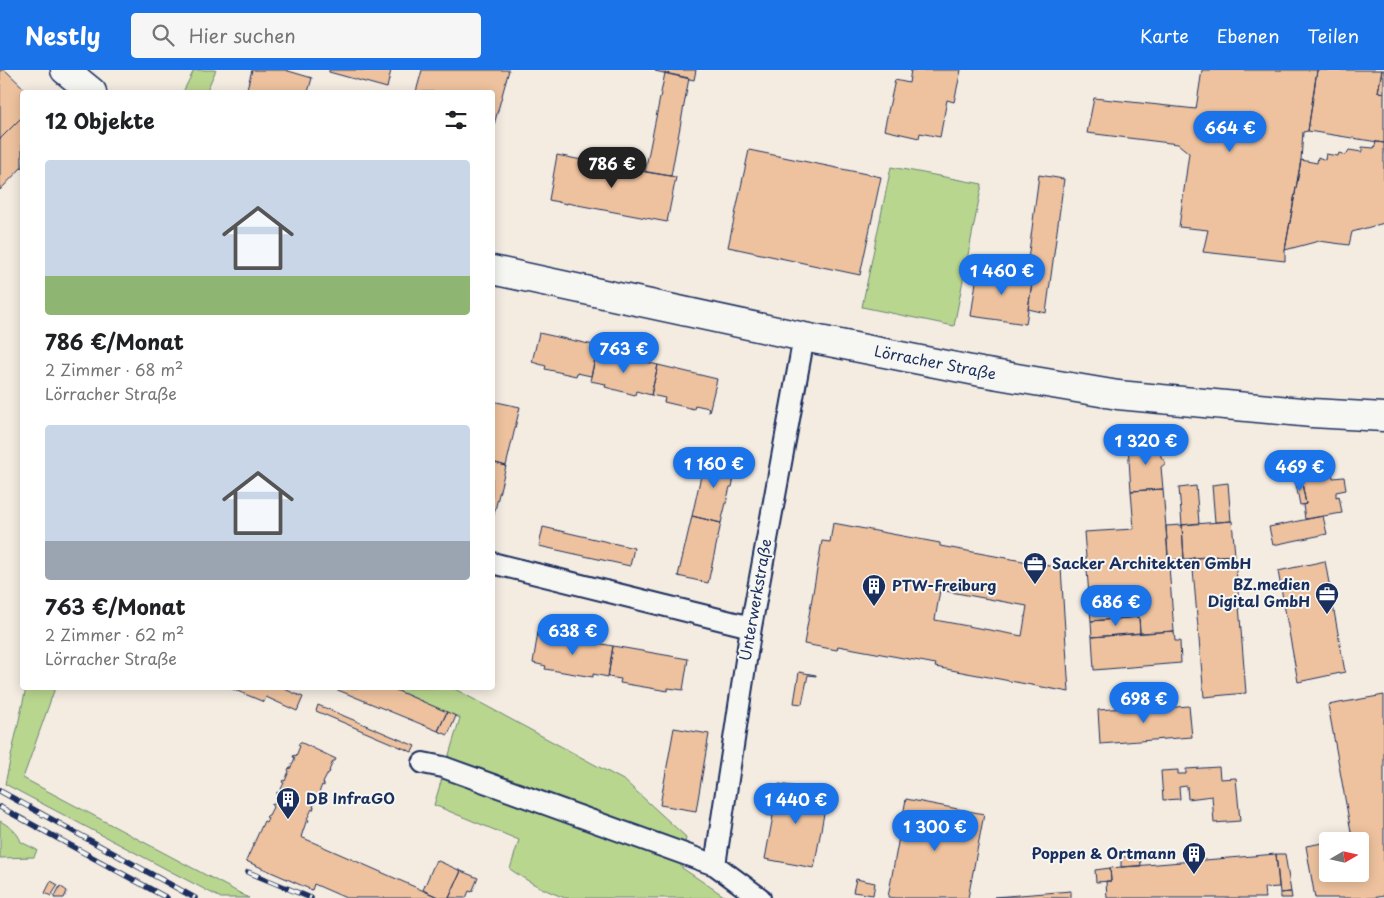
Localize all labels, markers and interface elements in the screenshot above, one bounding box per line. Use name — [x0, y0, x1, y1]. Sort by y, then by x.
search box — [131, 13, 481, 58]
text: Nestly — [25, 17, 101, 53]
icon: search — [149, 21, 177, 49]
text: Hier suchen — [189, 21, 296, 49]
text: Karte — [1140, 22, 1189, 49]
text: Ebenen — [1217, 22, 1280, 49]
text: Teilen — [1308, 22, 1359, 49]
text: 12 Objekte — [45, 104, 155, 136]
icon: filters — [442, 106, 470, 134]
pin: 664 € — [1195, 111, 1265, 153]
text: 664 € — [1204, 115, 1256, 139]
pin: 786 € — [577, 146, 647, 189]
text: 786 € — [588, 151, 636, 175]
icon: home — [213, 193, 303, 283]
pin: 1 460 € — [956, 254, 1048, 296]
text: 1 460 € — [970, 258, 1034, 282]
text: 786 €/Monat — [45, 325, 184, 357]
pin: 763 € — [589, 332, 659, 374]
text: 763 € — [600, 336, 648, 360]
street label: Lörracher Straße — [872, 338, 998, 385]
text: 2 Zimmer · 68 m² — [45, 357, 183, 381]
text: Lörracher Straße — [45, 381, 177, 405]
pin: 1 320 € — [1100, 424, 1192, 466]
text: 1 320 € — [1115, 428, 1177, 452]
pin: 1 160 € — [668, 446, 760, 489]
pin: 469 € — [1265, 450, 1335, 492]
text: 1 160 € — [684, 451, 744, 475]
text: 469 € — [1275, 454, 1325, 478]
icon: home — [213, 458, 303, 548]
street label: Unterwerkstraße — [732, 537, 777, 663]
office icon: Sacker Architekten GmbH — [1022, 551, 1048, 585]
place label: Sacker Architekten GmbH — [1052, 551, 1251, 574]
place label: BZ.medien Digital GmbH — [1208, 572, 1310, 612]
building icon: PTW-Freiburg — [861, 573, 887, 607]
place label: PTW-Freiburg — [892, 573, 996, 596]
office icon: BZ.medien Digital GmbH — [1314, 581, 1340, 615]
pin: 686 € — [1081, 584, 1151, 627]
text: 686 € — [1092, 589, 1140, 613]
text: 763 €/Monat — [45, 590, 186, 622]
pin: 638 € — [538, 614, 608, 656]
text: 638 € — [549, 618, 597, 642]
text: 2 Zimmer · 62 m² — [45, 622, 184, 646]
text: Lörracher Straße — [45, 646, 177, 670]
pin: 698 € — [1109, 682, 1179, 724]
text: 698 € — [1120, 686, 1168, 710]
pin: 1 440 € — [750, 782, 842, 825]
building icon: DB InfraGO — [275, 786, 301, 820]
place label: DB InfraGO — [306, 786, 395, 809]
text: 1 440 € — [765, 787, 827, 811]
pin: 1 300 € — [889, 810, 981, 852]
text: 1 300 € — [903, 814, 967, 838]
north arrow — [1319, 832, 1369, 882]
map controls — [1319, 832, 1369, 882]
place label: Poppen & Ortmann — [1031, 841, 1176, 864]
building icon: Poppen & Ortmann — [1181, 841, 1207, 875]

